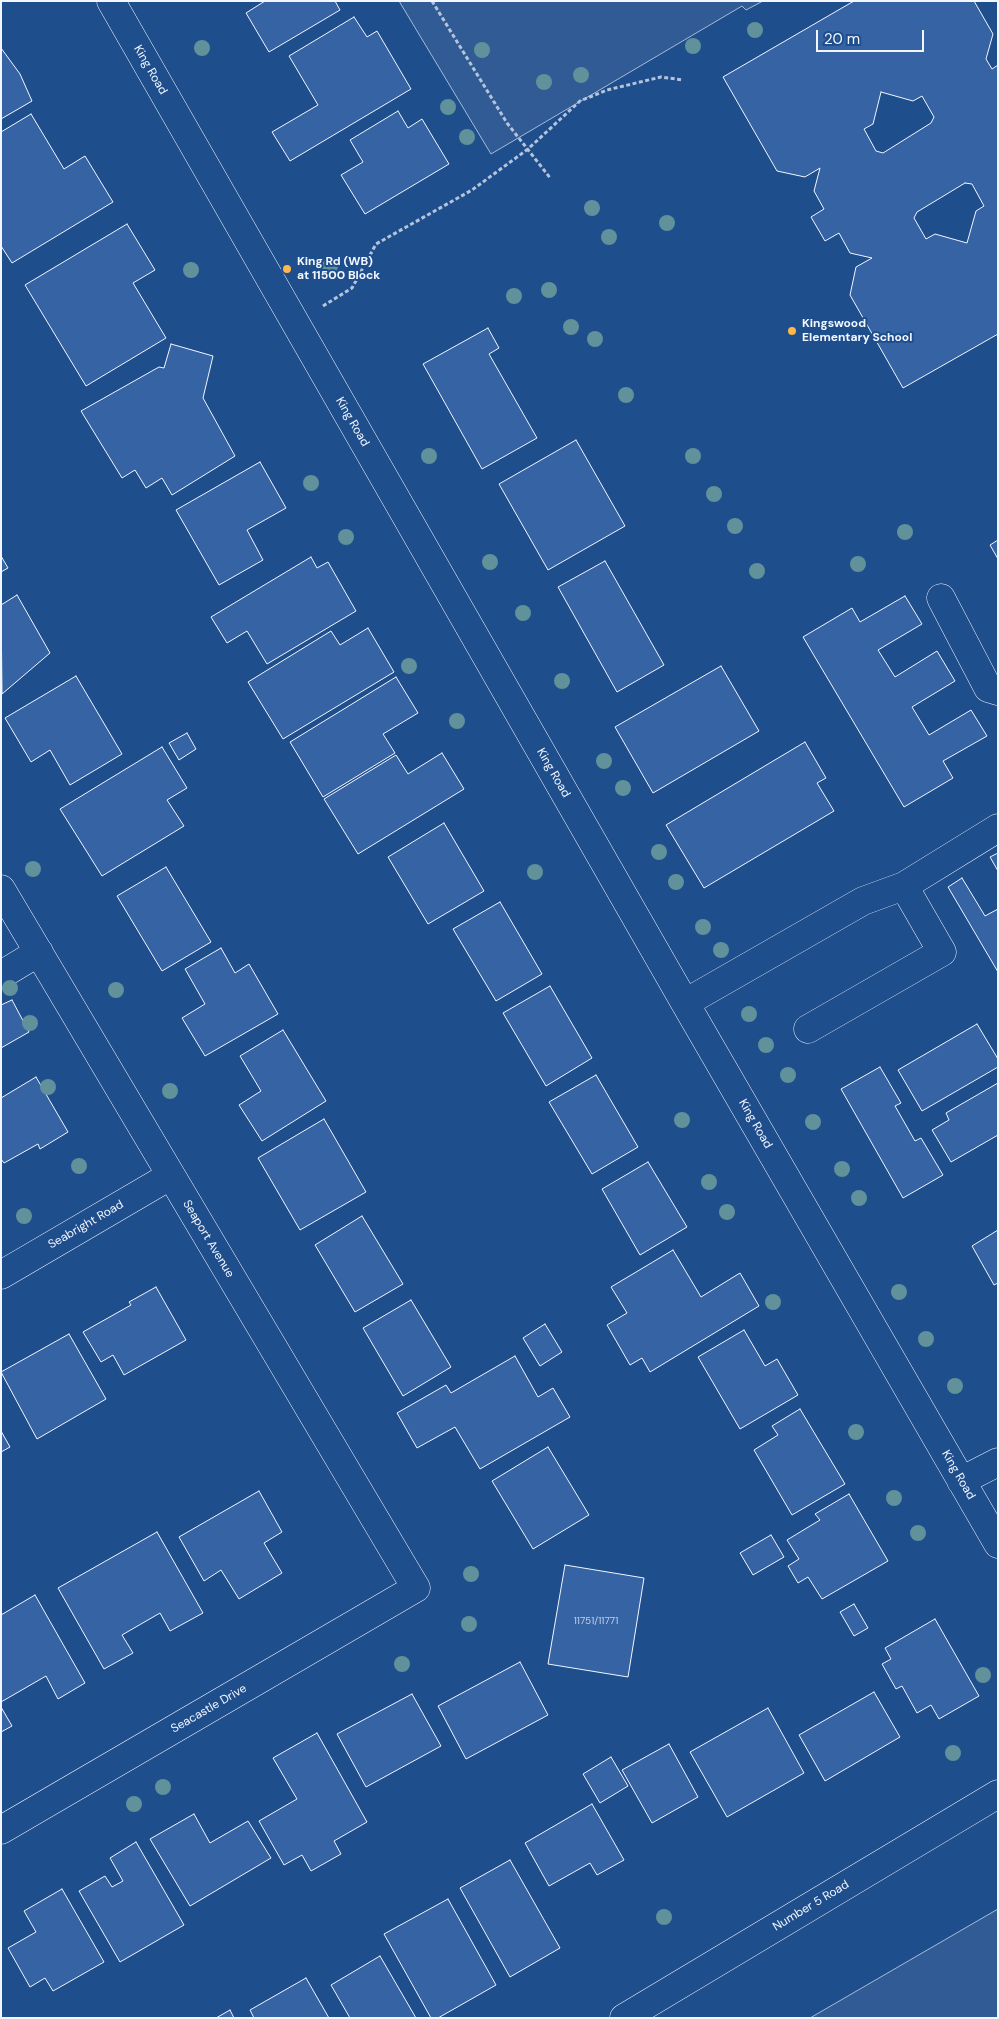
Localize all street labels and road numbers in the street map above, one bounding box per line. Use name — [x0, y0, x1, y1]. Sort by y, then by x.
street label: King Road — [130, 43, 170, 97]
street label: King Road — [332, 395, 372, 449]
street label: King Road — [533, 746, 573, 800]
street label: King Road — [735, 1097, 775, 1151]
street label: Seabright Road — [46, 1198, 126, 1252]
street label: Seaport Avenue — [179, 1198, 237, 1280]
street label: King Road — [938, 1448, 978, 1502]
street label: Seacastle Drive — [168, 1681, 250, 1737]
street label: Number 5 Road — [770, 1878, 852, 1934]

